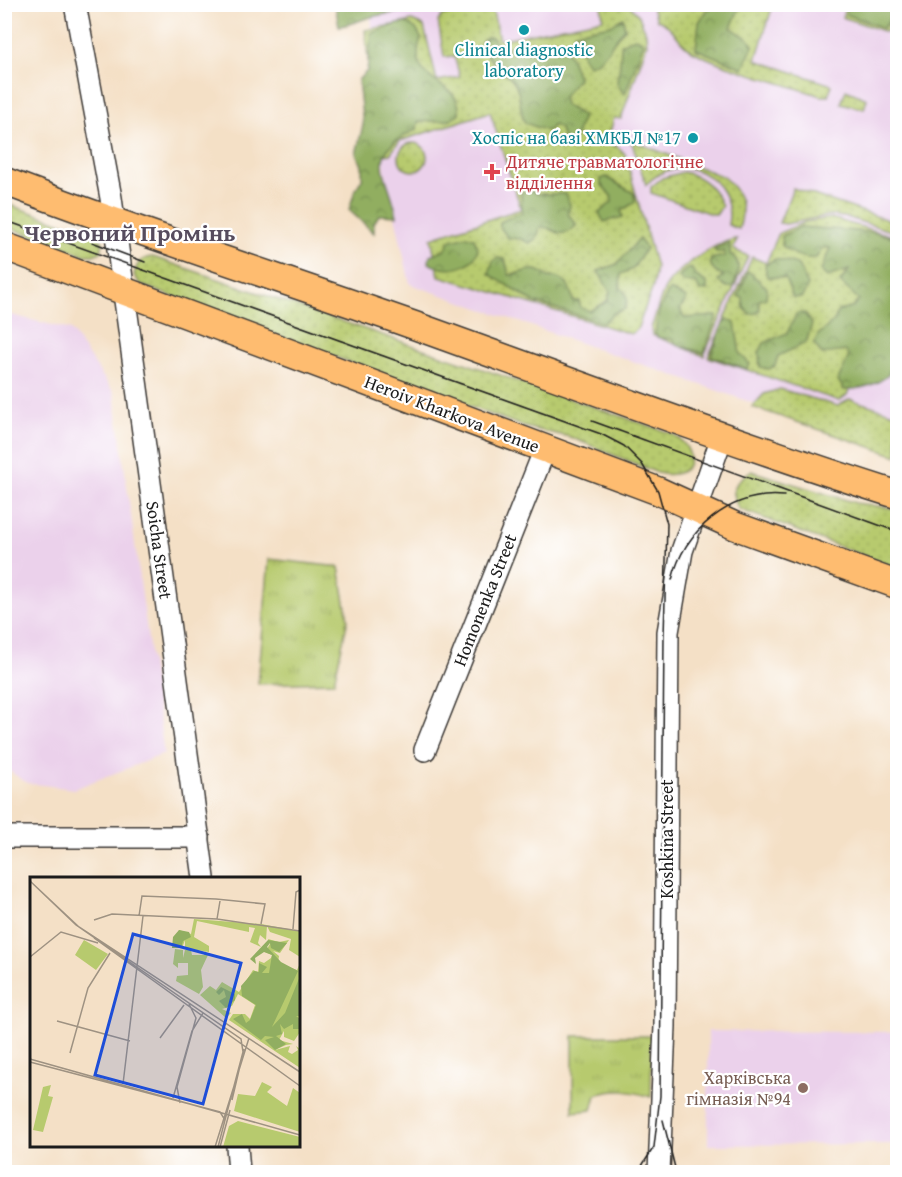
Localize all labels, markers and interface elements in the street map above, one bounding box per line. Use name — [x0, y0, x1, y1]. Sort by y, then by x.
marker: Clinical diagnostic laboratory — [517, 23, 531, 37]
place label: Clinical diagnostic laboratory — [455, 36, 593, 84]
place label: Хоспіс на базі ХМКБЛ №17 — [472, 124, 681, 151]
marker: Хоспіс на базі ХМКБЛ №17 — [686, 131, 700, 145]
place label: Дитяче травматологічне відділення — [505, 148, 703, 196]
marker: Дитяче травматологічне відділення — [483, 163, 501, 181]
district label: Червоний Промінь — [24, 215, 236, 250]
street label: Heroiv Kharkova Avenue — [361, 368, 544, 459]
street label: Soicha Street — [139, 499, 180, 601]
street label: Homonenka Street — [446, 529, 524, 670]
street label: Koshkina Street — [653, 779, 680, 899]
inset map — [30, 877, 300, 1147]
place label: Харківська гімназія №94 — [686, 1064, 791, 1112]
marker: Харківська гімназія №94 — [796, 1081, 810, 1095]

